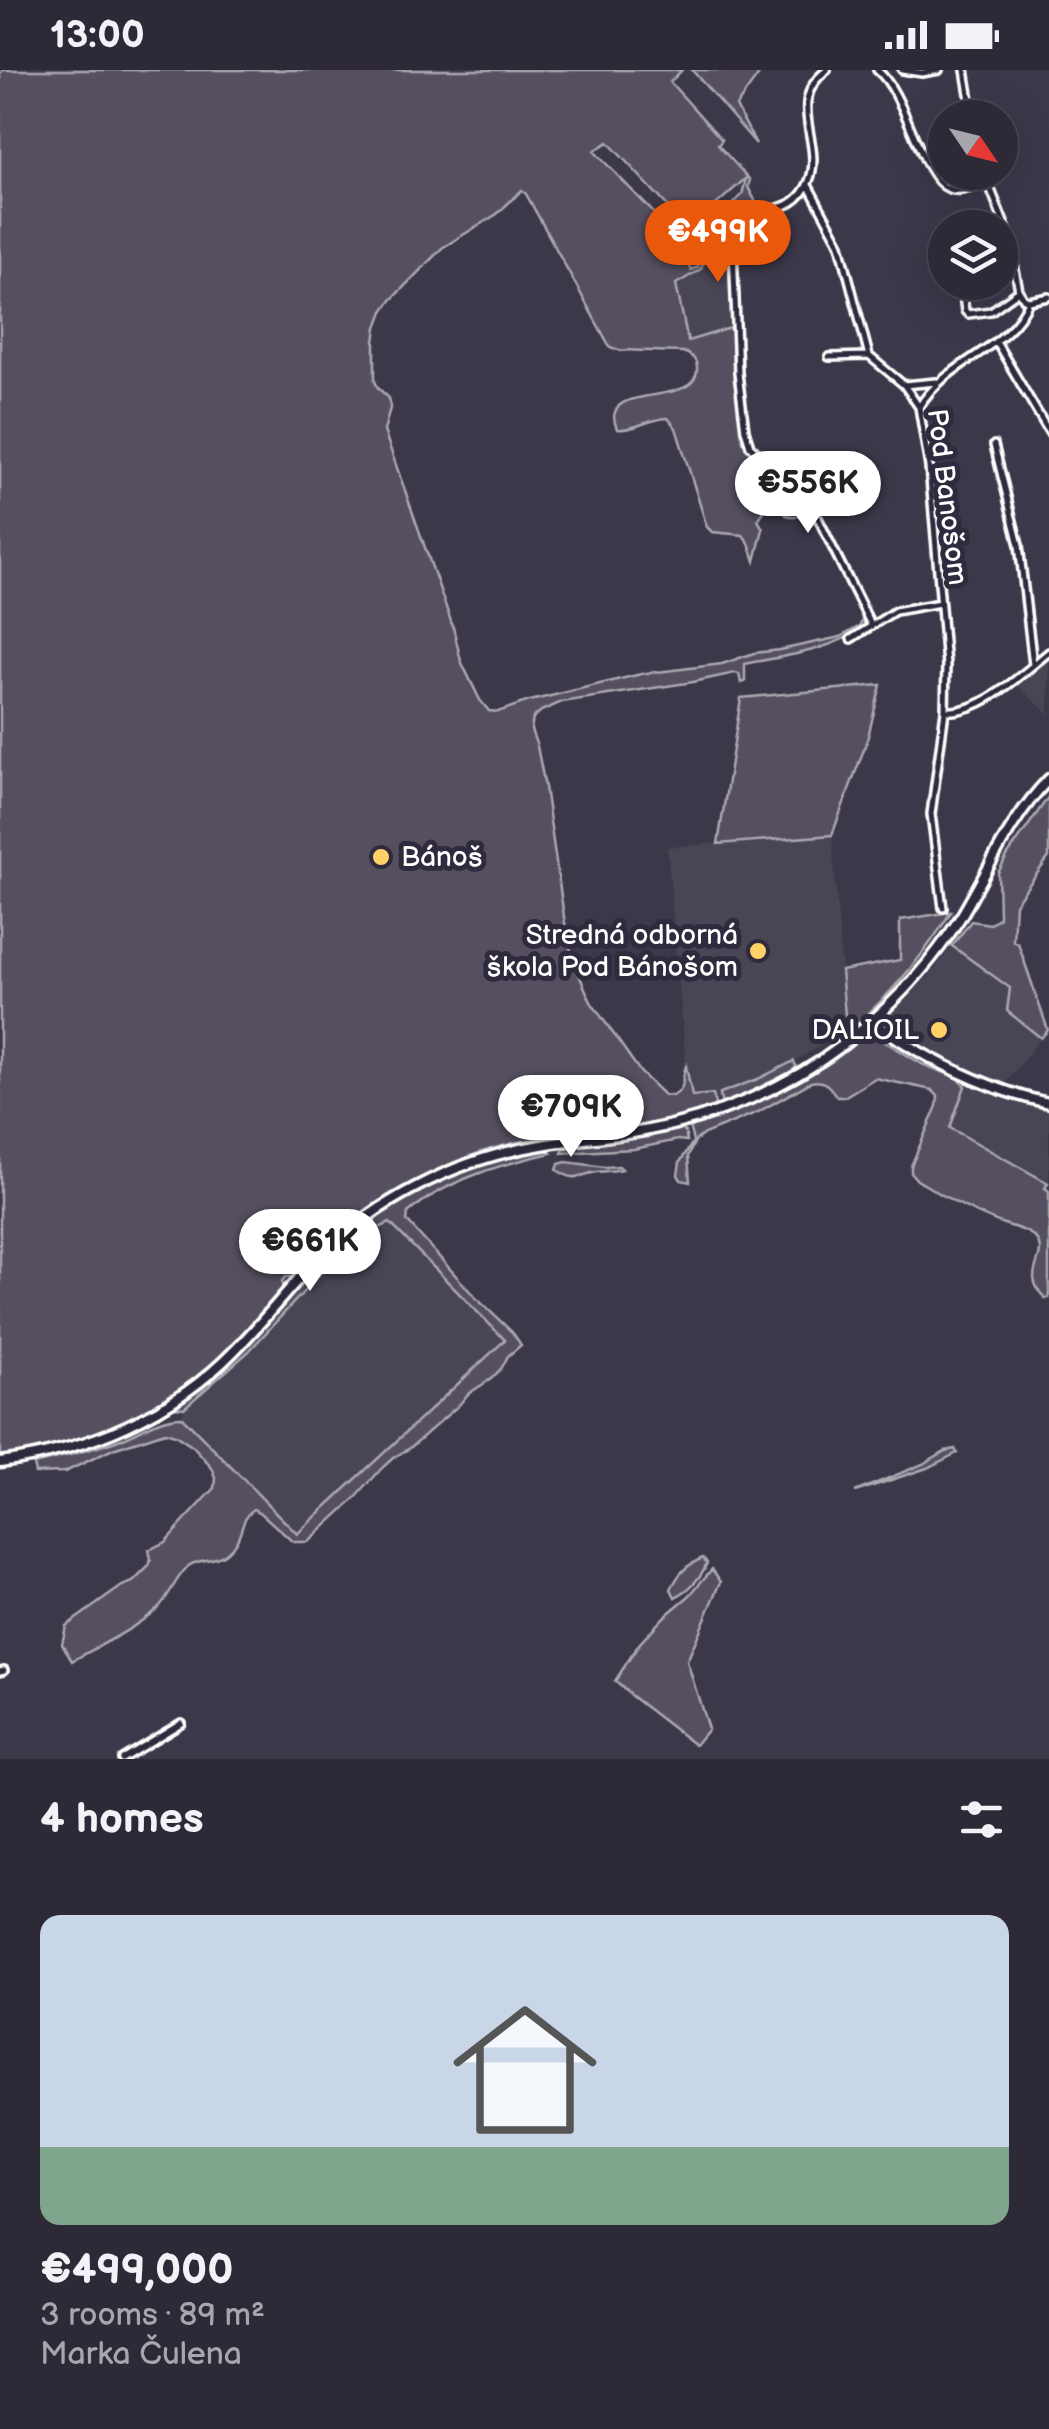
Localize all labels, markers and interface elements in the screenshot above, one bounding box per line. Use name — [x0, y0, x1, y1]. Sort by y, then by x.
text: 13:00 — [50, 13, 145, 58]
north arrow — [928, 100, 1018, 190]
map controls — [928, 100, 1018, 300]
pin: €499K — [648, 200, 788, 285]
button: layers — [928, 210, 1018, 300]
text: €499K — [667, 213, 769, 252]
street label: Pod Banošom — [920, 407, 974, 587]
pin: €556K — [738, 451, 878, 536]
text: €556K — [757, 464, 859, 503]
place label: Bánoš — [401, 841, 483, 874]
marker: Bánoš — [370, 846, 392, 868]
place label: Stredná odborná škola Pod Bánošom — [487, 919, 738, 984]
marker: Stredná odborná škola Pod Bánošom — [747, 940, 769, 962]
place label: DALIOIL — [811, 1014, 919, 1047]
marker: DALIOIL — [928, 1019, 950, 1041]
pin: €709K — [501, 1075, 641, 1160]
text: €709K — [520, 1088, 622, 1127]
pin: €661K — [240, 1209, 380, 1294]
text: €661K — [261, 1222, 359, 1261]
icon: filters — [954, 1792, 1009, 1847]
text: 4 homes — [40, 1794, 204, 1845]
icon: home — [435, 1980, 615, 2160]
text: €499,000 — [40, 2245, 233, 2296]
text: 3 rooms · 89 m² — [40, 2296, 265, 2335]
text: Marka Čulena — [40, 2335, 242, 2374]

